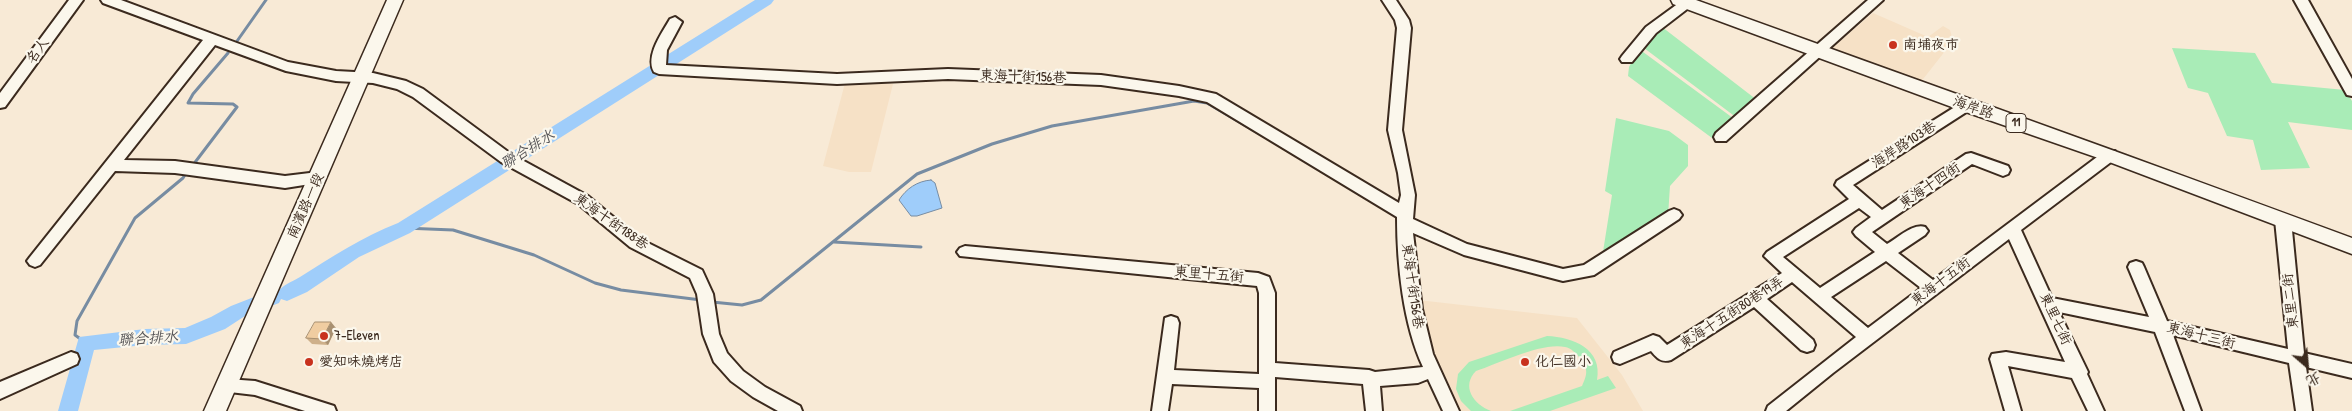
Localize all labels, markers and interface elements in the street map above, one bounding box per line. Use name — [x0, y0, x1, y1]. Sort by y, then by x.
street label: 名人 — [23, 35, 53, 67]
place label: 南埔夜市 — [1903, 37, 1959, 53]
marker: 南埔夜市 — [1887, 39, 1899, 51]
street label: 東海十街156巷 — [979, 67, 1067, 87]
street label: 海岸路 — [1950, 93, 1996, 123]
road number: 11 — [2006, 114, 2026, 132]
street label: 海岸路103巷 — [1869, 118, 1939, 172]
water label: 聯合排水 — [498, 126, 558, 174]
street label: 東海十四街 — [1896, 159, 1964, 213]
street label: 南濱路一段 — [284, 171, 328, 241]
street label: 東海十街188巷 — [570, 190, 652, 254]
street label: 東海十街156巷 — [1398, 242, 1426, 330]
street label: 東海十五街 — [1908, 254, 1974, 310]
street label: 東里十五街 — [1173, 264, 1245, 286]
street label: 東里二街 — [2280, 272, 2302, 330]
street label: 東海十五街80巷19弄 — [1677, 273, 1787, 353]
street label: 東里七街 — [2036, 290, 2074, 348]
street label: 東海十三街 — [2165, 319, 2237, 353]
water label: 聯合排水 — [117, 328, 179, 350]
place label: 7-Eleven — [334, 328, 380, 344]
marker: 7-Eleven — [318, 330, 330, 342]
north arrow — [2282, 341, 2332, 391]
place label: 愛知味燒烤店 — [319, 354, 403, 370]
place label: 化仁國小 — [1535, 354, 1591, 370]
marker: 愛知味燒烤店 — [303, 356, 315, 368]
marker: 化仁國小 — [1519, 356, 1531, 368]
text: 北 — [2303, 368, 2325, 391]

